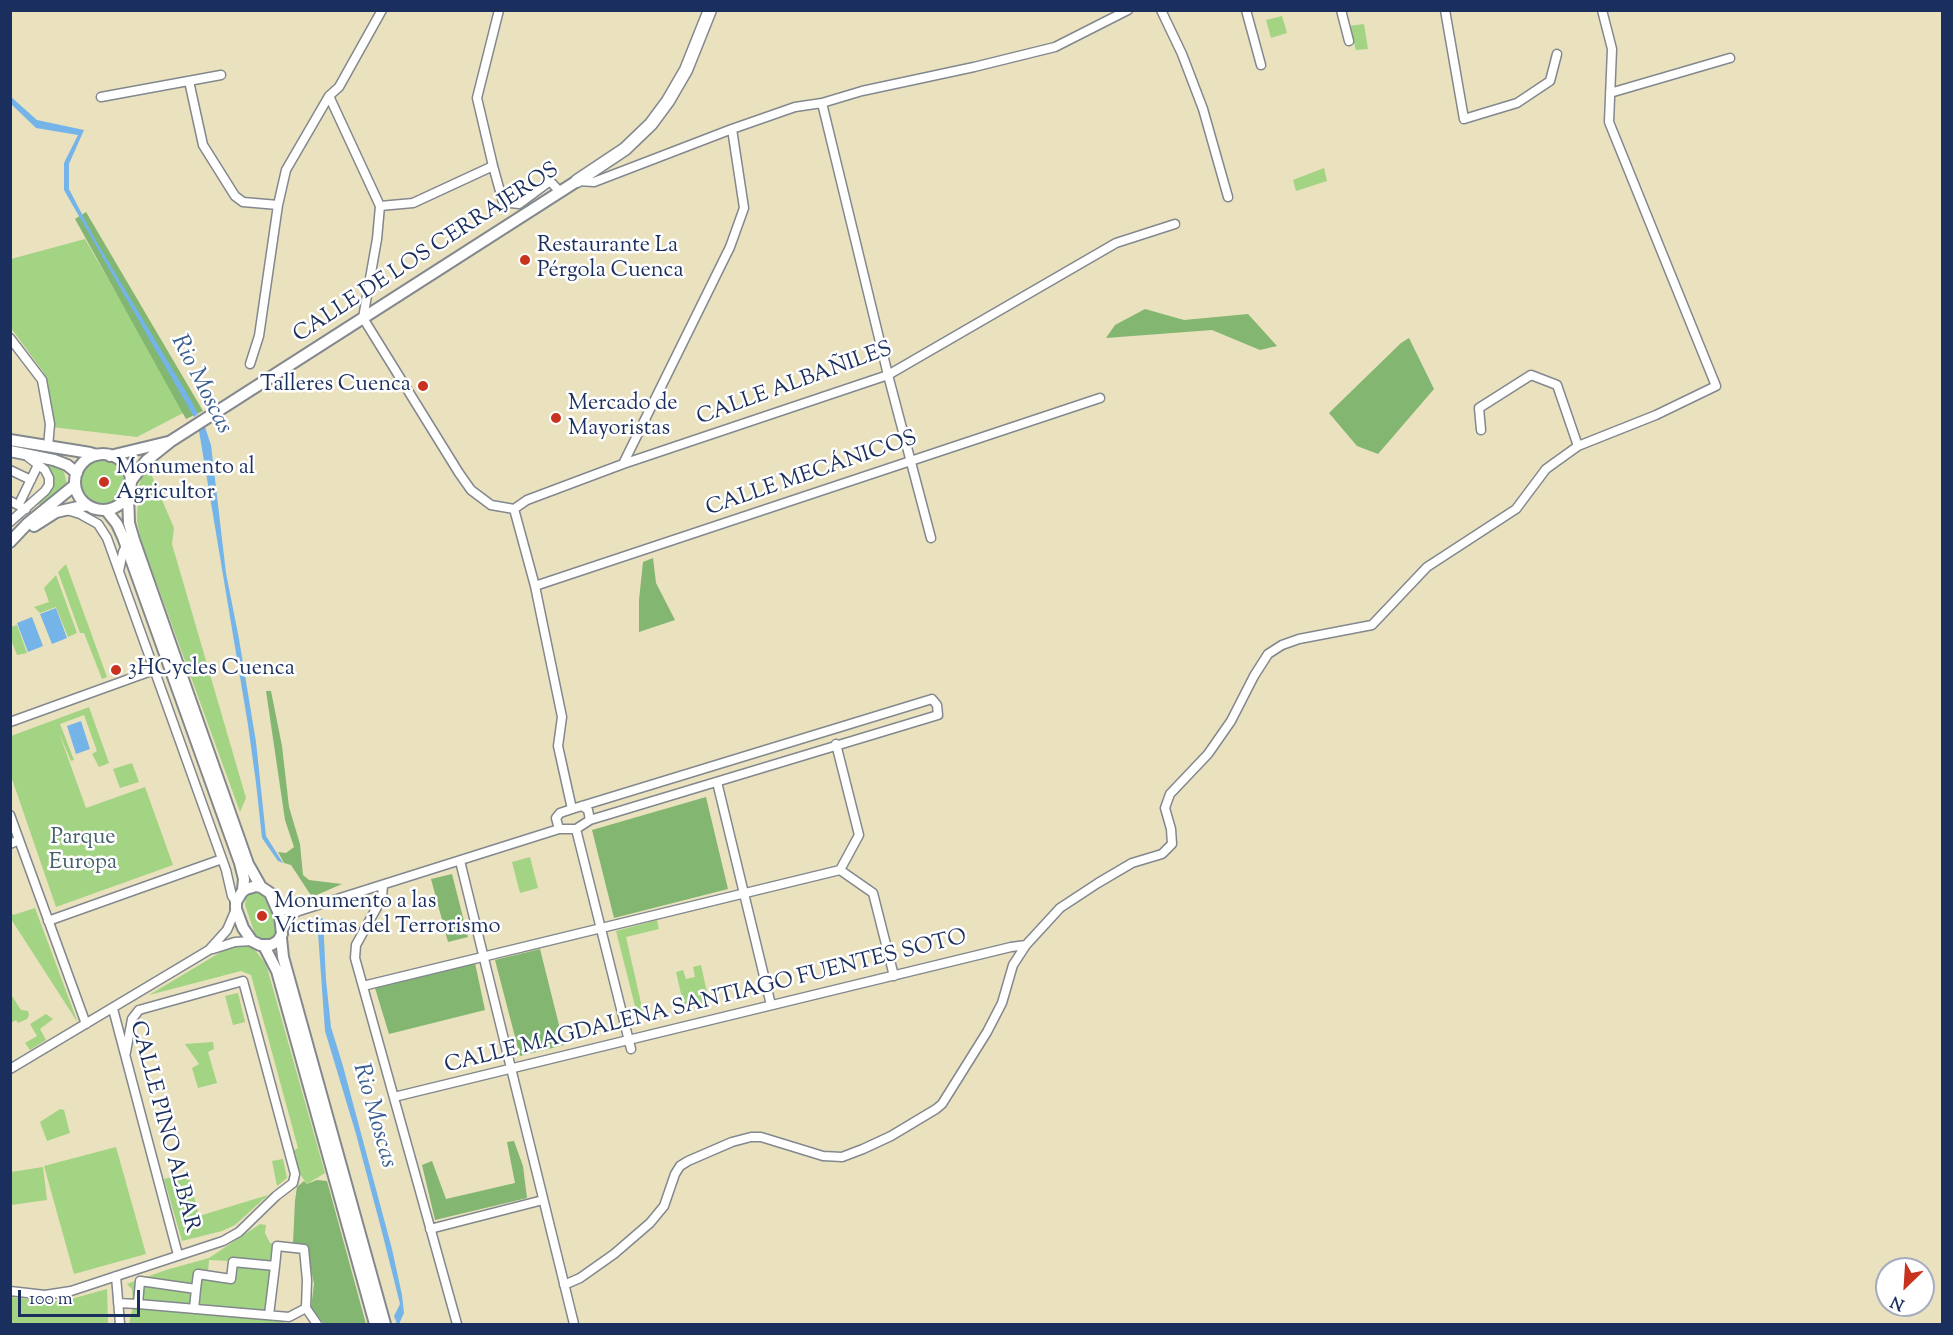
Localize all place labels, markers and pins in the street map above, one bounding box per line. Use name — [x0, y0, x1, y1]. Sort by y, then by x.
place label: Restaurante La Pérgola Cuenca — [537, 234, 684, 286]
marker: Restaurante La Pérgola Cuenca — [518, 253, 532, 267]
place label: Talleres Cuenca — [260, 373, 411, 399]
marker: Talleres Cuenca — [416, 379, 430, 393]
place label: Mercado de Mayoristas — [568, 392, 678, 444]
marker: Mercado de Mayoristas — [549, 411, 563, 425]
place label: Monumento al Agricultor — [116, 456, 255, 508]
marker: Monumento al Agricultor — [97, 475, 111, 489]
place label: 3HCycles Cuenca — [128, 657, 295, 683]
marker: 3HCycles Cuenca — [109, 663, 123, 677]
place label: Monumento a las Víctimas del Terrorismo — [274, 890, 501, 942]
marker: Monumento a las Víctimas del Terrorismo — [255, 909, 269, 923]

